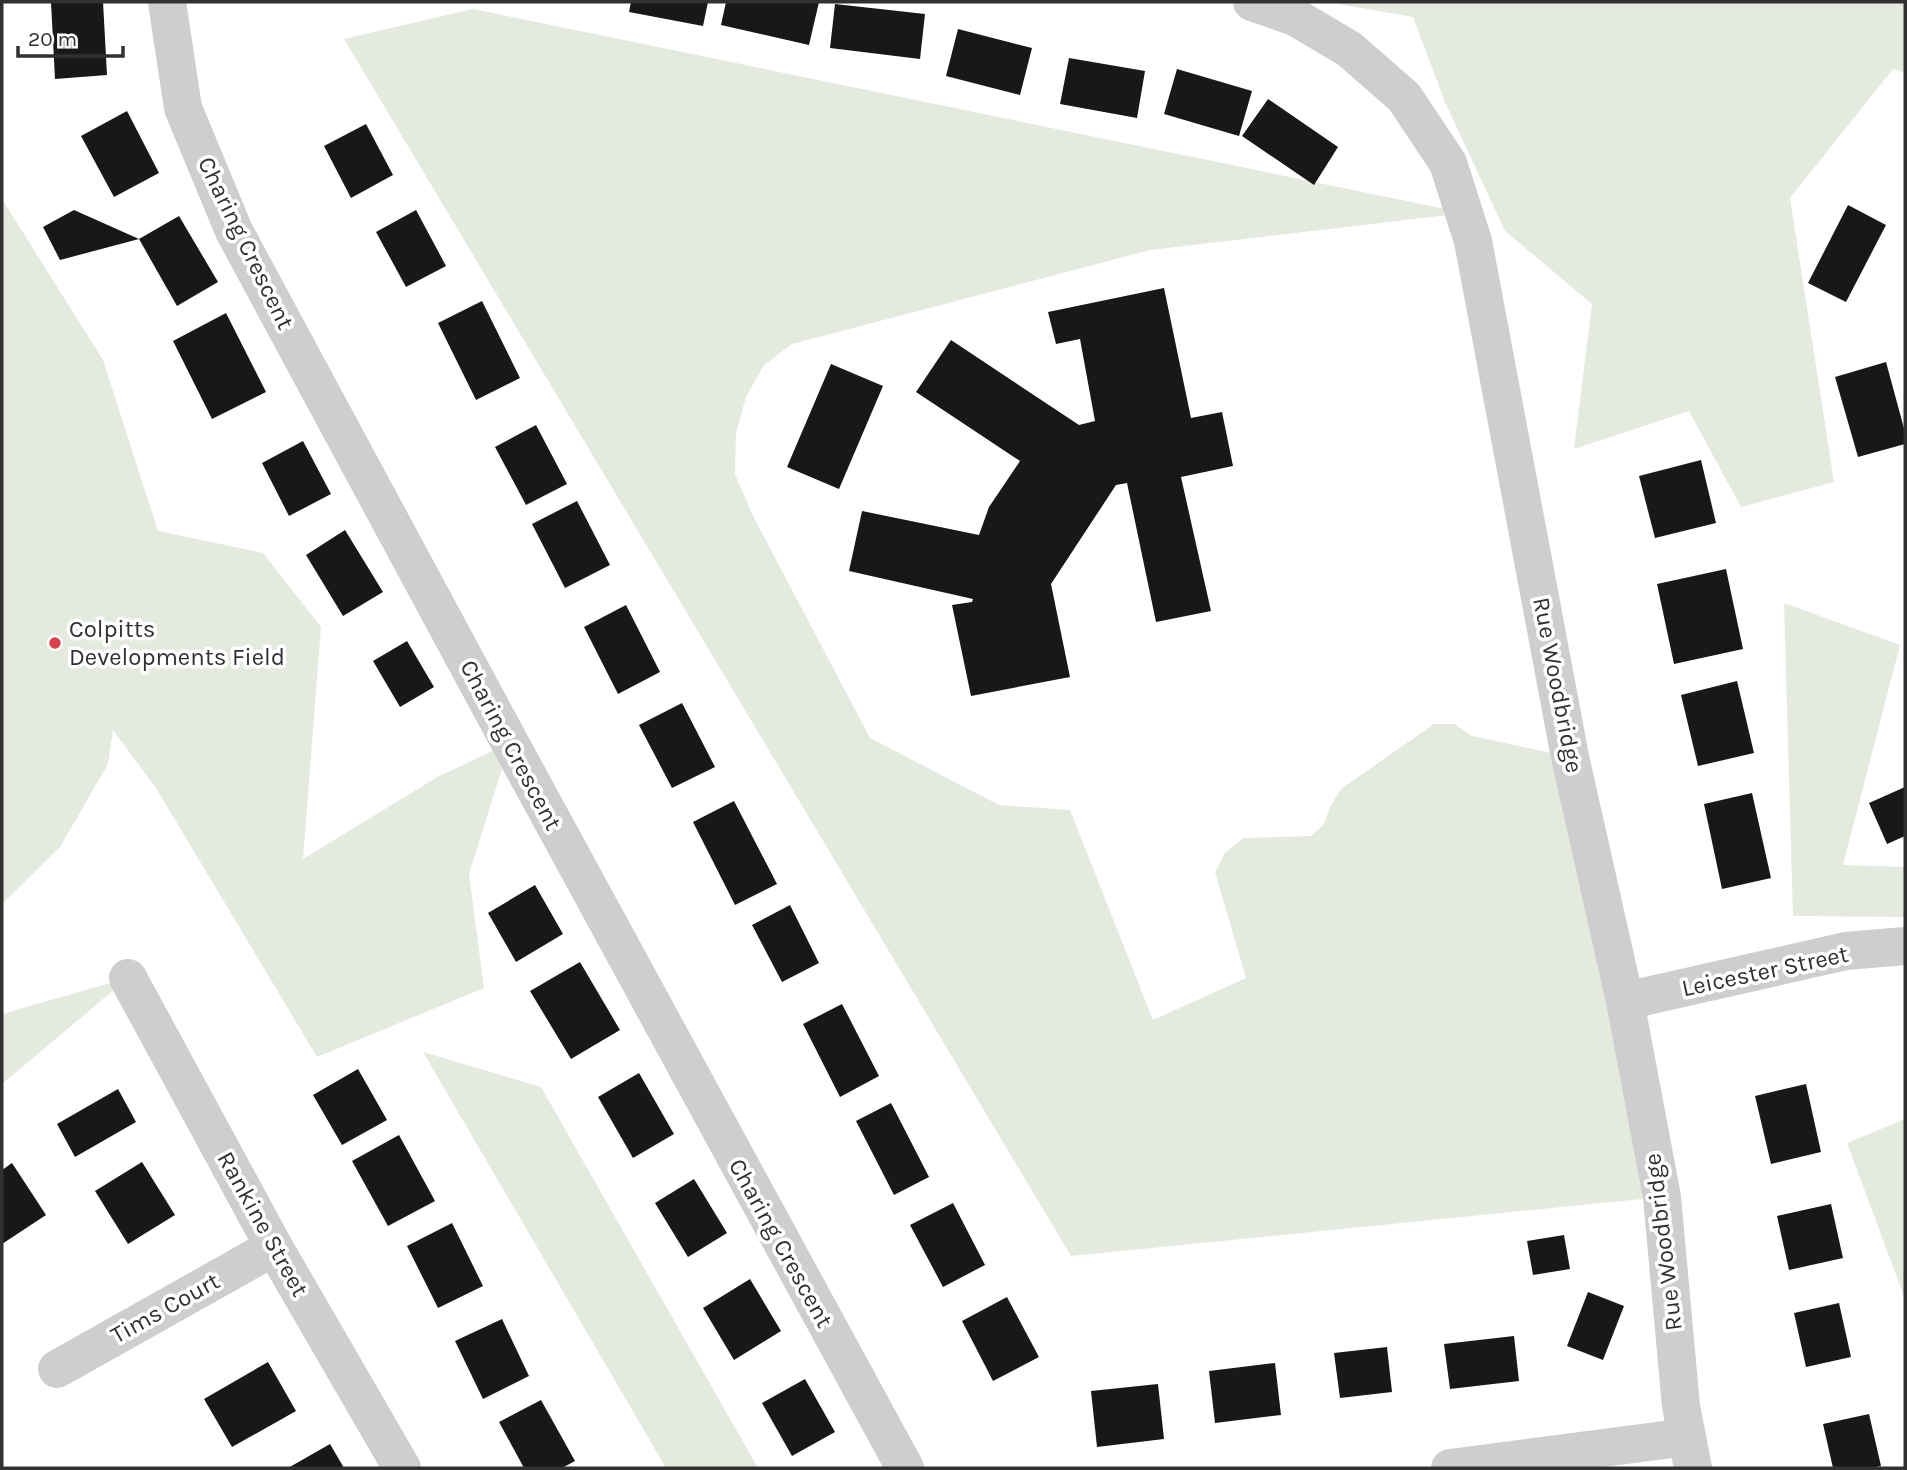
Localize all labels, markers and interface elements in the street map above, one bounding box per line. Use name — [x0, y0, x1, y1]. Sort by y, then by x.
scale bar — [18, 14, 122, 58]
text: 20 m — [28, 27, 77, 51]
street label: Charing Crescent — [192, 152, 300, 334]
street label: Rue Woodbridge — [1527, 595, 1589, 775]
place label: Colpitts Developments Field — [69, 615, 285, 671]
marker: Colpitts Developments Field — [47, 635, 63, 651]
street label: Charing Crescent — [454, 655, 568, 835]
street label: Leicester Street — [1679, 940, 1851, 1002]
street label: Rankine Street — [212, 1147, 314, 1301]
street label: Rue Woodbridge — [1638, 1152, 1688, 1332]
street label: Charing Crescent — [723, 1154, 839, 1332]
street label: Tims Court — [106, 1267, 224, 1349]

